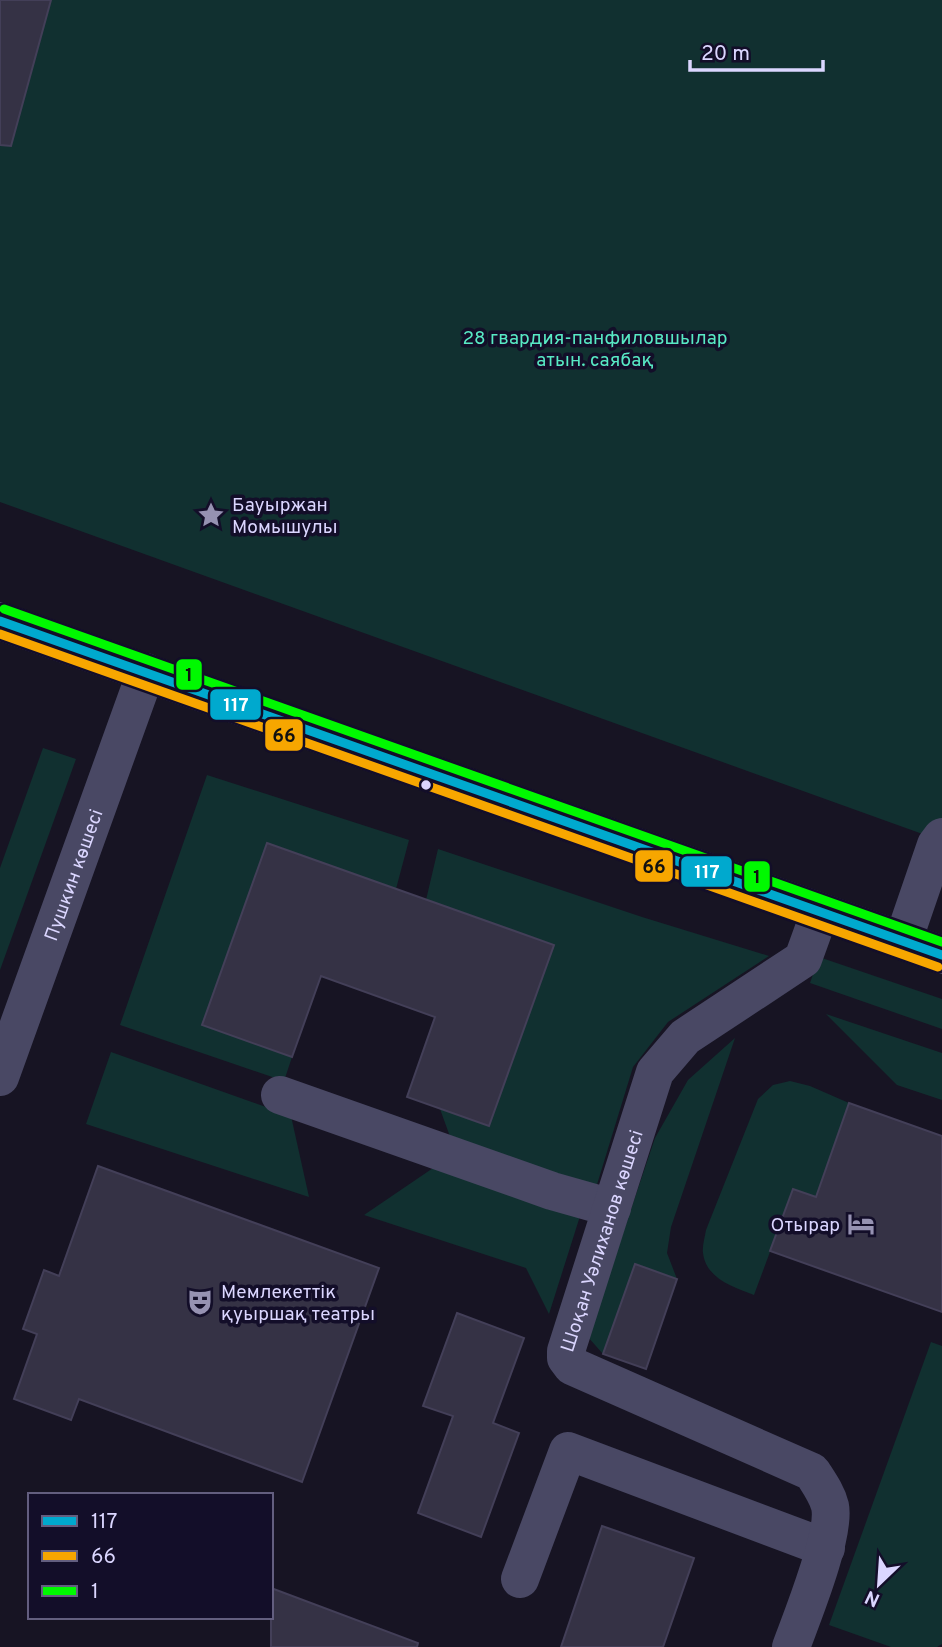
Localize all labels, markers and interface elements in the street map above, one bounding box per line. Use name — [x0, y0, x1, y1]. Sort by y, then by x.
scale bar — [690, 28, 823, 72]
text: 20 m — [701, 41, 750, 68]
park label: 28 гвардия-панфиловшылар атын. саябақ — [462, 327, 728, 373]
place label: Бауыржан Момышулы — [232, 494, 338, 540]
place icon: Бауыржан Момышулы — [196, 500, 226, 530]
line badge: 1 — [175, 658, 203, 691]
text: 1 — [185, 664, 193, 688]
line badge: 117 — [209, 688, 262, 721]
text: 117 — [223, 694, 249, 718]
line badge: 66 — [264, 718, 304, 752]
text: 66 — [272, 725, 296, 749]
unlabelled marker — [419, 778, 433, 792]
street label: Пушкин көшесі — [40, 806, 110, 945]
line badge: 66 — [634, 849, 674, 883]
line badge: 117 — [680, 855, 733, 888]
text: 66 — [642, 856, 666, 880]
line badge: 1 — [743, 860, 771, 893]
text: 117 — [694, 861, 720, 885]
text: 1 — [753, 866, 761, 890]
street label: Шоқан Уәлиханов көшесі — [556, 1127, 650, 1355]
hotel icon: Отырар — [846, 1209, 876, 1239]
place label: Отырар — [770, 1214, 840, 1238]
place label: Мемлекеттік қуыршақ театры — [221, 1281, 375, 1327]
theatre icon: Мемлекеттік қуыршақ театры — [185, 1287, 215, 1317]
legend — [28, 1493, 273, 1619]
text: 117 — [91, 1509, 118, 1536]
text: 66 — [91, 1544, 116, 1571]
north arrow — [844, 1549, 914, 1619]
text: 1 — [91, 1579, 99, 1606]
text: N — [861, 1584, 884, 1611]

